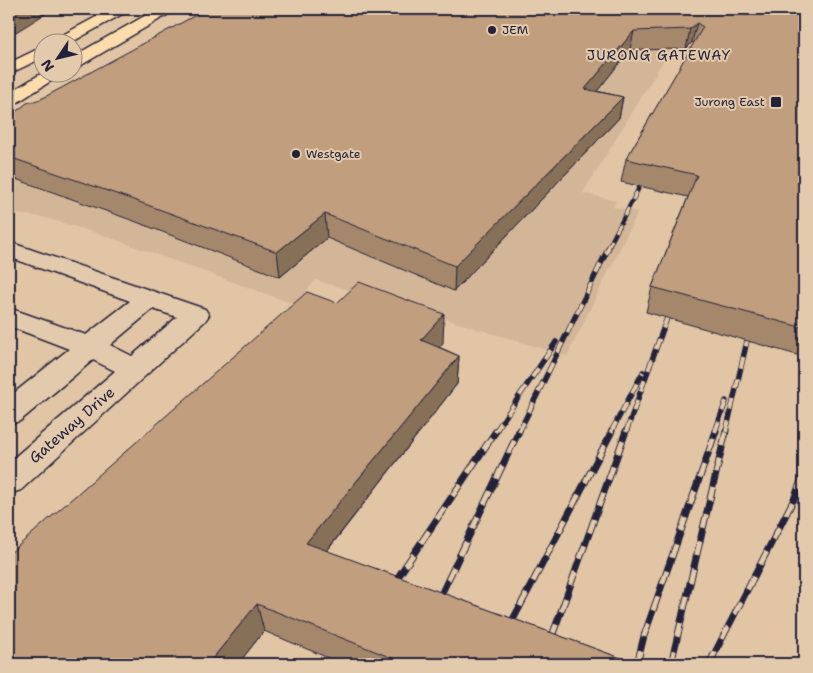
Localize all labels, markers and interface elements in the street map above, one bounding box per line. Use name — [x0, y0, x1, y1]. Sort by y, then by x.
place label: JEM — [502, 22, 529, 38]
marker: JEM — [486, 24, 498, 36]
north arrow — [32, 32, 82, 82]
district label: JURONG GATEWAY — [587, 46, 731, 64]
text: N — [37, 56, 58, 75]
place label: Jurong East — [694, 94, 765, 110]
marker: Jurong East — [769, 95, 783, 109]
place label: Westgate — [306, 146, 361, 162]
marker: Westgate — [290, 148, 302, 160]
street label: Gateway Drive — [25, 382, 119, 468]

